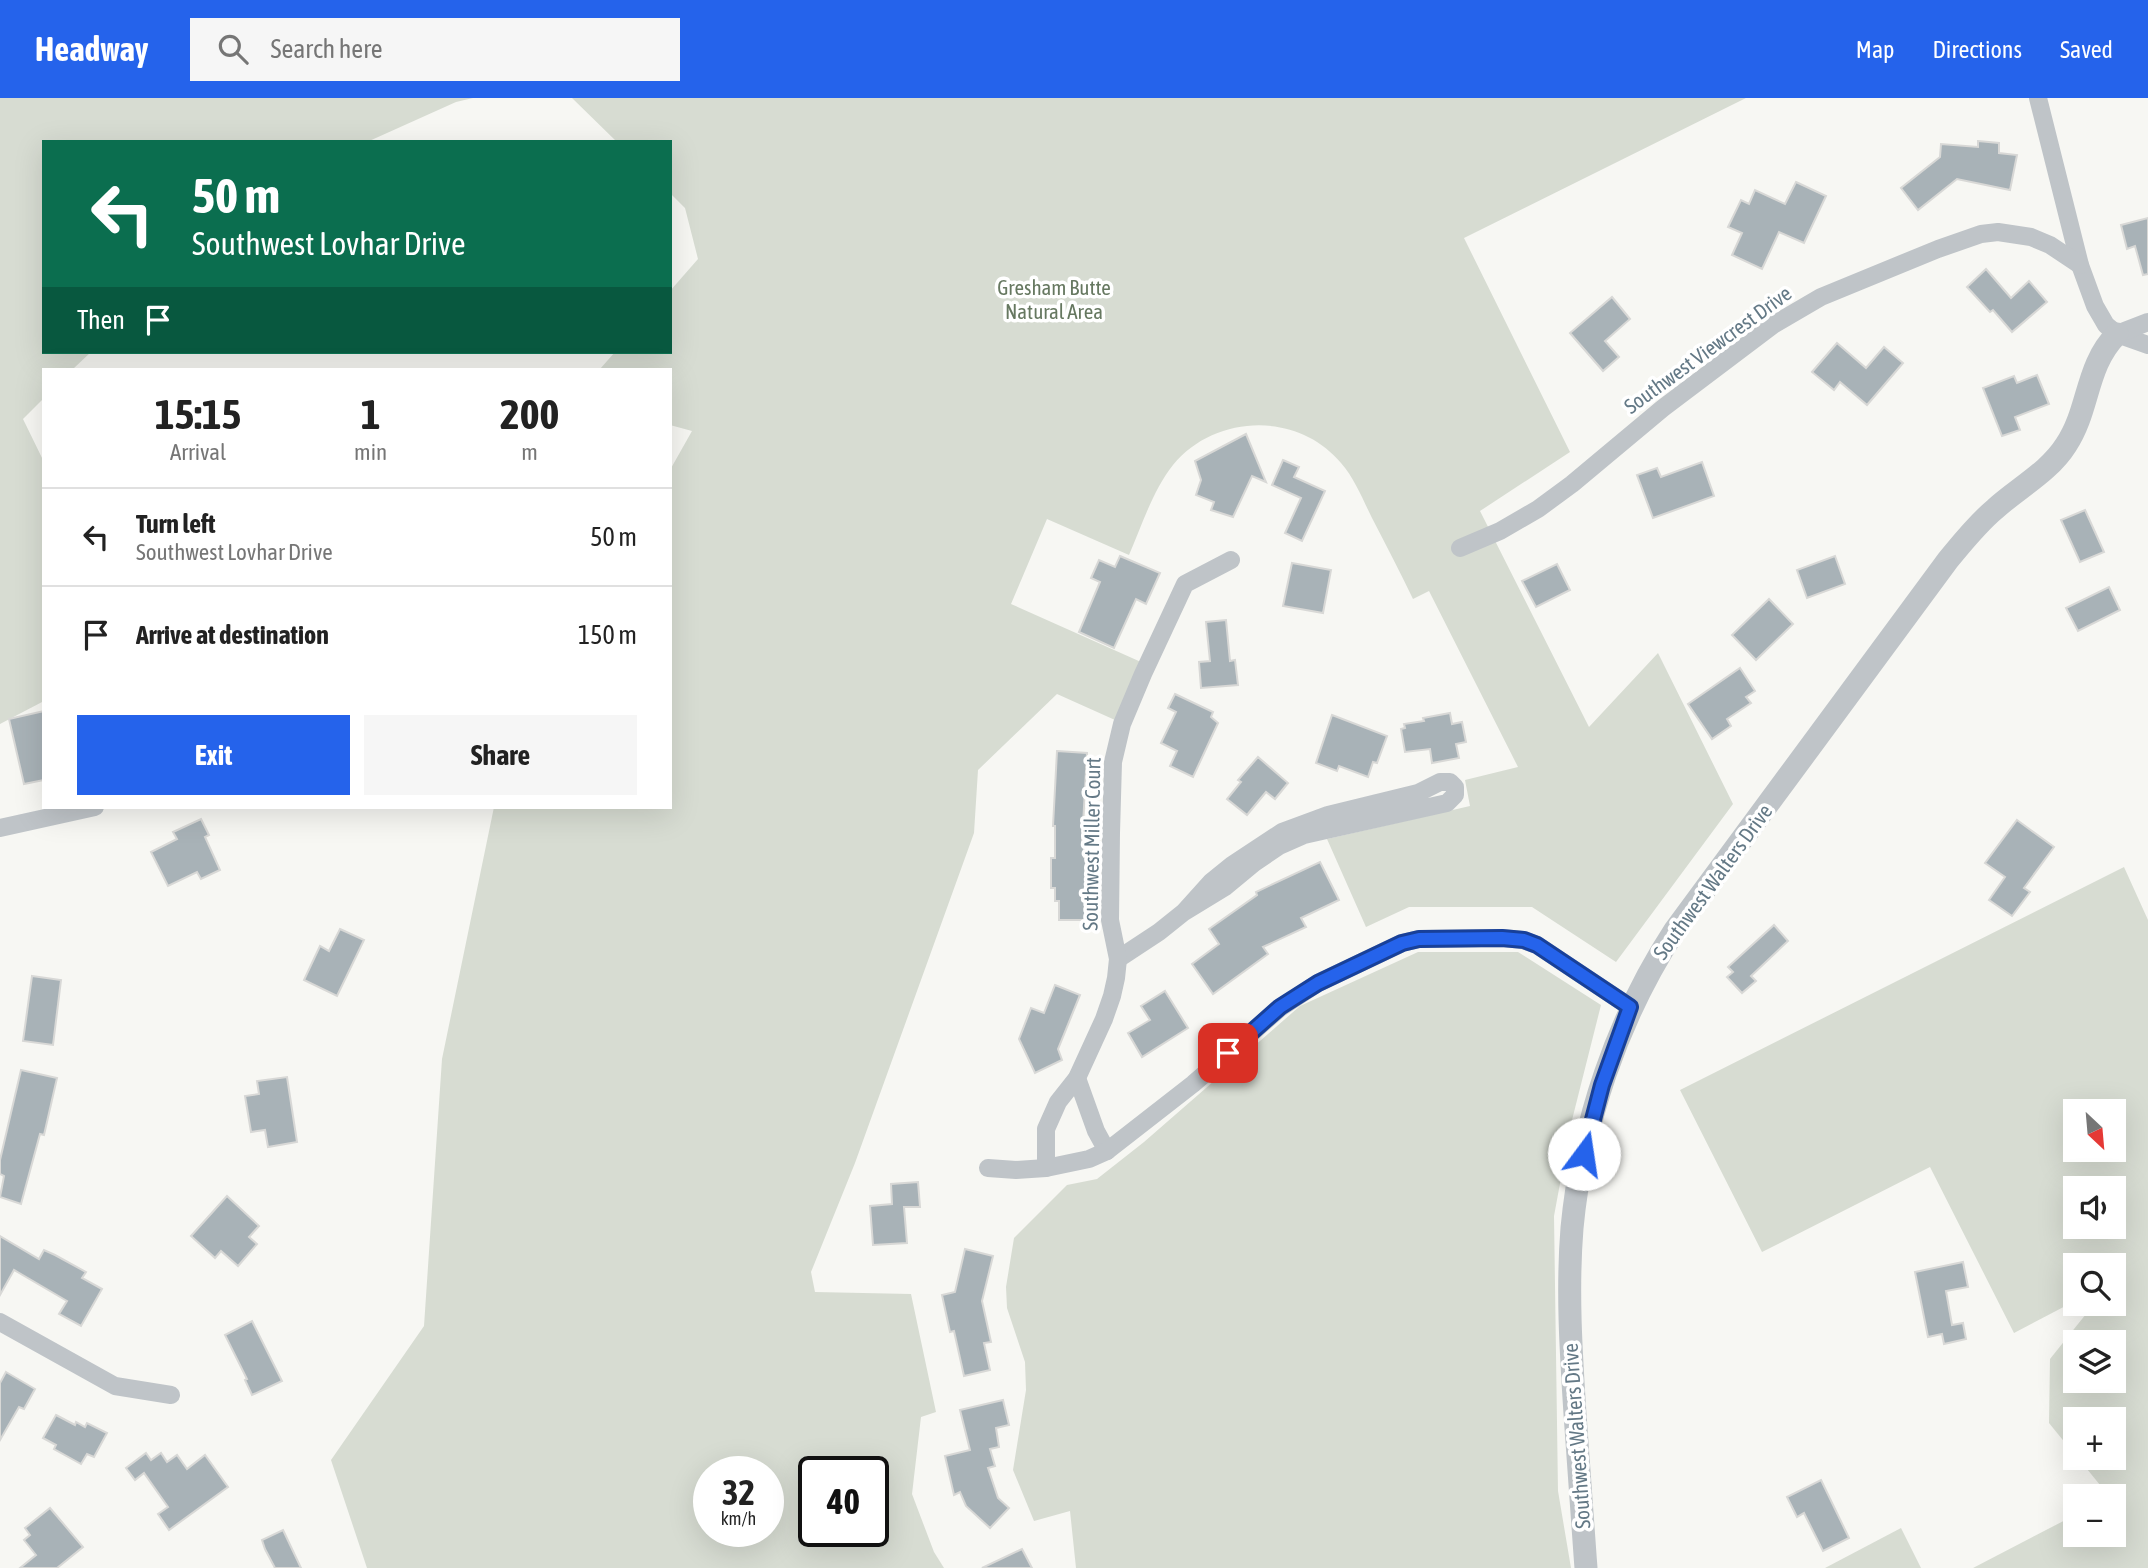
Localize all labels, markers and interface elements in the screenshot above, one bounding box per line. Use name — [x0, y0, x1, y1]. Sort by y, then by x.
search box — [190, 18, 680, 81]
text: Headway — [35, 30, 148, 68]
icon: search — [214, 30, 252, 68]
text: Search here — [270, 34, 383, 64]
text: Map — [1856, 36, 1894, 63]
text: Directions — [1932, 36, 2022, 63]
text: Saved — [2060, 36, 2113, 63]
text: 50 m — [192, 167, 280, 223]
icon: left — [77, 168, 168, 259]
text: Southwest Lovhar Drive — [192, 225, 466, 262]
park label: Gresham Butte Natural Area — [997, 275, 1111, 323]
street label: Southwest Viewcrest Drive — [1619, 281, 1796, 418]
icon: arrive — [139, 301, 177, 339]
text: Then — [77, 305, 125, 335]
text: 15:15 — [155, 390, 241, 438]
text: 1 — [361, 390, 380, 438]
text: 200 — [500, 390, 559, 438]
text: Arrival — [170, 439, 226, 465]
text: min — [354, 439, 387, 465]
text: m — [521, 439, 538, 465]
text: Turn left — [136, 509, 216, 539]
icon: left — [77, 518, 115, 556]
text: 50 m — [590, 522, 637, 552]
text: Southwest Lovhar Drive — [136, 539, 333, 565]
icon: arrive — [77, 616, 115, 654]
text: Arrive at destination — [136, 620, 329, 650]
text: 150 m — [578, 620, 637, 650]
button: Exit — [77, 715, 350, 795]
button: Share — [364, 715, 637, 795]
street label: Southwest Miller Court — [1077, 757, 1105, 931]
street label: Southwest Walters Drive — [1648, 799, 1777, 964]
pin — [1198, 1023, 1258, 1083]
icon: arrive — [1209, 1034, 1247, 1072]
north arrow — [2063, 1099, 2126, 1162]
map controls — [2063, 1099, 2126, 1547]
position arrow — [1547, 1117, 1621, 1191]
button: sound — [2063, 1176, 2126, 1239]
button: search — [2063, 1253, 2126, 1316]
button: layers — [2063, 1330, 2126, 1393]
street label: Southwest Walters Drive — [1558, 1343, 1594, 1530]
button: + — [2063, 1407, 2126, 1470]
speed limit sign: 40 — [798, 1456, 889, 1547]
text: 32 — [722, 1472, 755, 1512]
button: − — [2063, 1484, 2126, 1547]
text: km/h — [721, 1508, 756, 1529]

